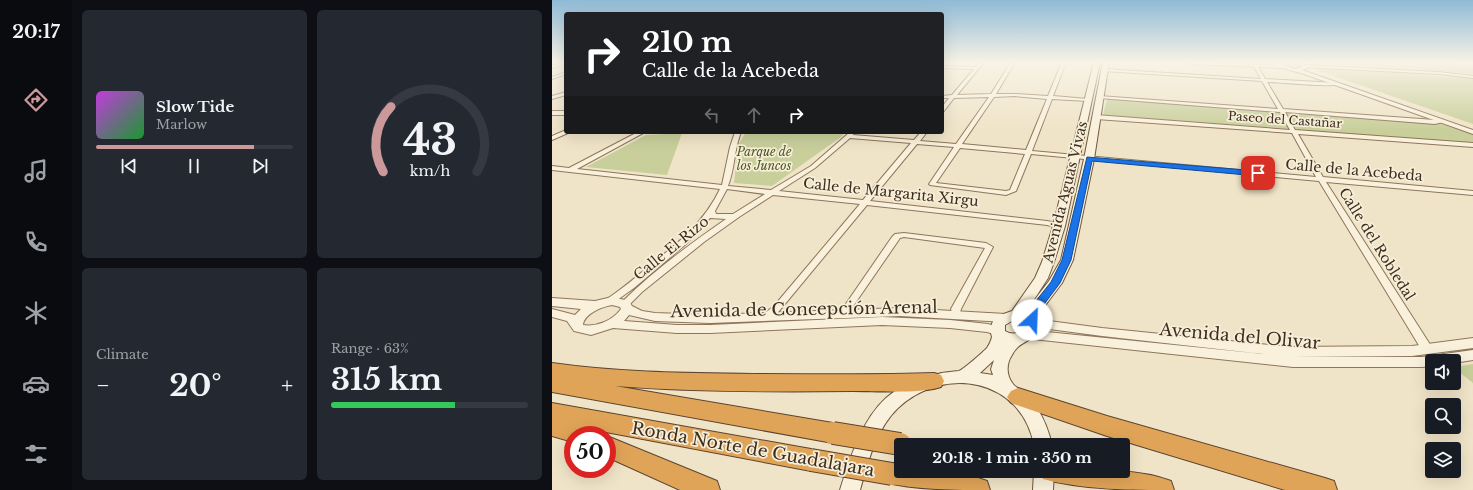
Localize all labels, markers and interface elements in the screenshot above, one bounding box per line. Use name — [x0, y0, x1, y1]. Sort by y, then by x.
text: 20:17 — [12, 21, 60, 43]
text: 210 m — [642, 25, 732, 60]
icon: right — [576, 28, 628, 80]
text: Calle de la Acebeda — [642, 60, 819, 82]
icon: directions — [22, 86, 50, 114]
text: Slow Tide — [156, 97, 234, 116]
icon: left — [701, 104, 723, 126]
icon: ahead — [743, 104, 765, 126]
icon: right — [785, 104, 807, 126]
street label: Paseo del Castañar — [1228, 108, 1343, 131]
text: 43 — [402, 115, 457, 166]
text: Marlow — [156, 116, 207, 133]
street label: Avenida Aguas Vivas — [1038, 119, 1091, 266]
park label: Parque de los Juncos — [736, 144, 792, 173]
icon: previous — [118, 155, 140, 177]
icon: pause — [183, 155, 205, 177]
icon: next — [249, 155, 271, 177]
street label: Calle de la Acebeda — [1285, 155, 1424, 185]
pin — [1241, 156, 1275, 190]
icon: music — [22, 157, 50, 185]
text: km/h — [409, 162, 450, 180]
icon: arrive — [1247, 162, 1269, 184]
street label: Calle de Margarita Xirgu — [802, 174, 980, 210]
street label: Calle del Robledal — [1335, 184, 1419, 304]
street label: Calle El Rizo — [630, 212, 712, 284]
icon: phone — [22, 228, 50, 256]
street label: Avenida de Concepción Arenal — [669, 297, 938, 322]
icon: climate — [22, 299, 50, 327]
position arrow — [1011, 299, 1053, 341]
street label: Avenida del Olivar — [1158, 319, 1322, 354]
text: Range · 63% — [331, 340, 409, 357]
text: Climate — [96, 346, 149, 363]
map controls — [1425, 354, 1461, 478]
button: sound — [1425, 354, 1461, 390]
text: 315 km — [331, 361, 442, 398]
text: 20° — [169, 367, 222, 404]
icon: car — [22, 370, 50, 398]
text: − — [96, 372, 110, 399]
text: + — [281, 372, 293, 399]
button: search — [1425, 398, 1461, 434]
street label: Ronda Norte de Guadalajara — [630, 418, 877, 481]
speed limit sign: 50 — [564, 426, 616, 478]
icon: filters — [22, 440, 50, 468]
button: layers — [1425, 442, 1461, 478]
text: 20:18 · 1 min · 350 m — [932, 448, 1092, 467]

